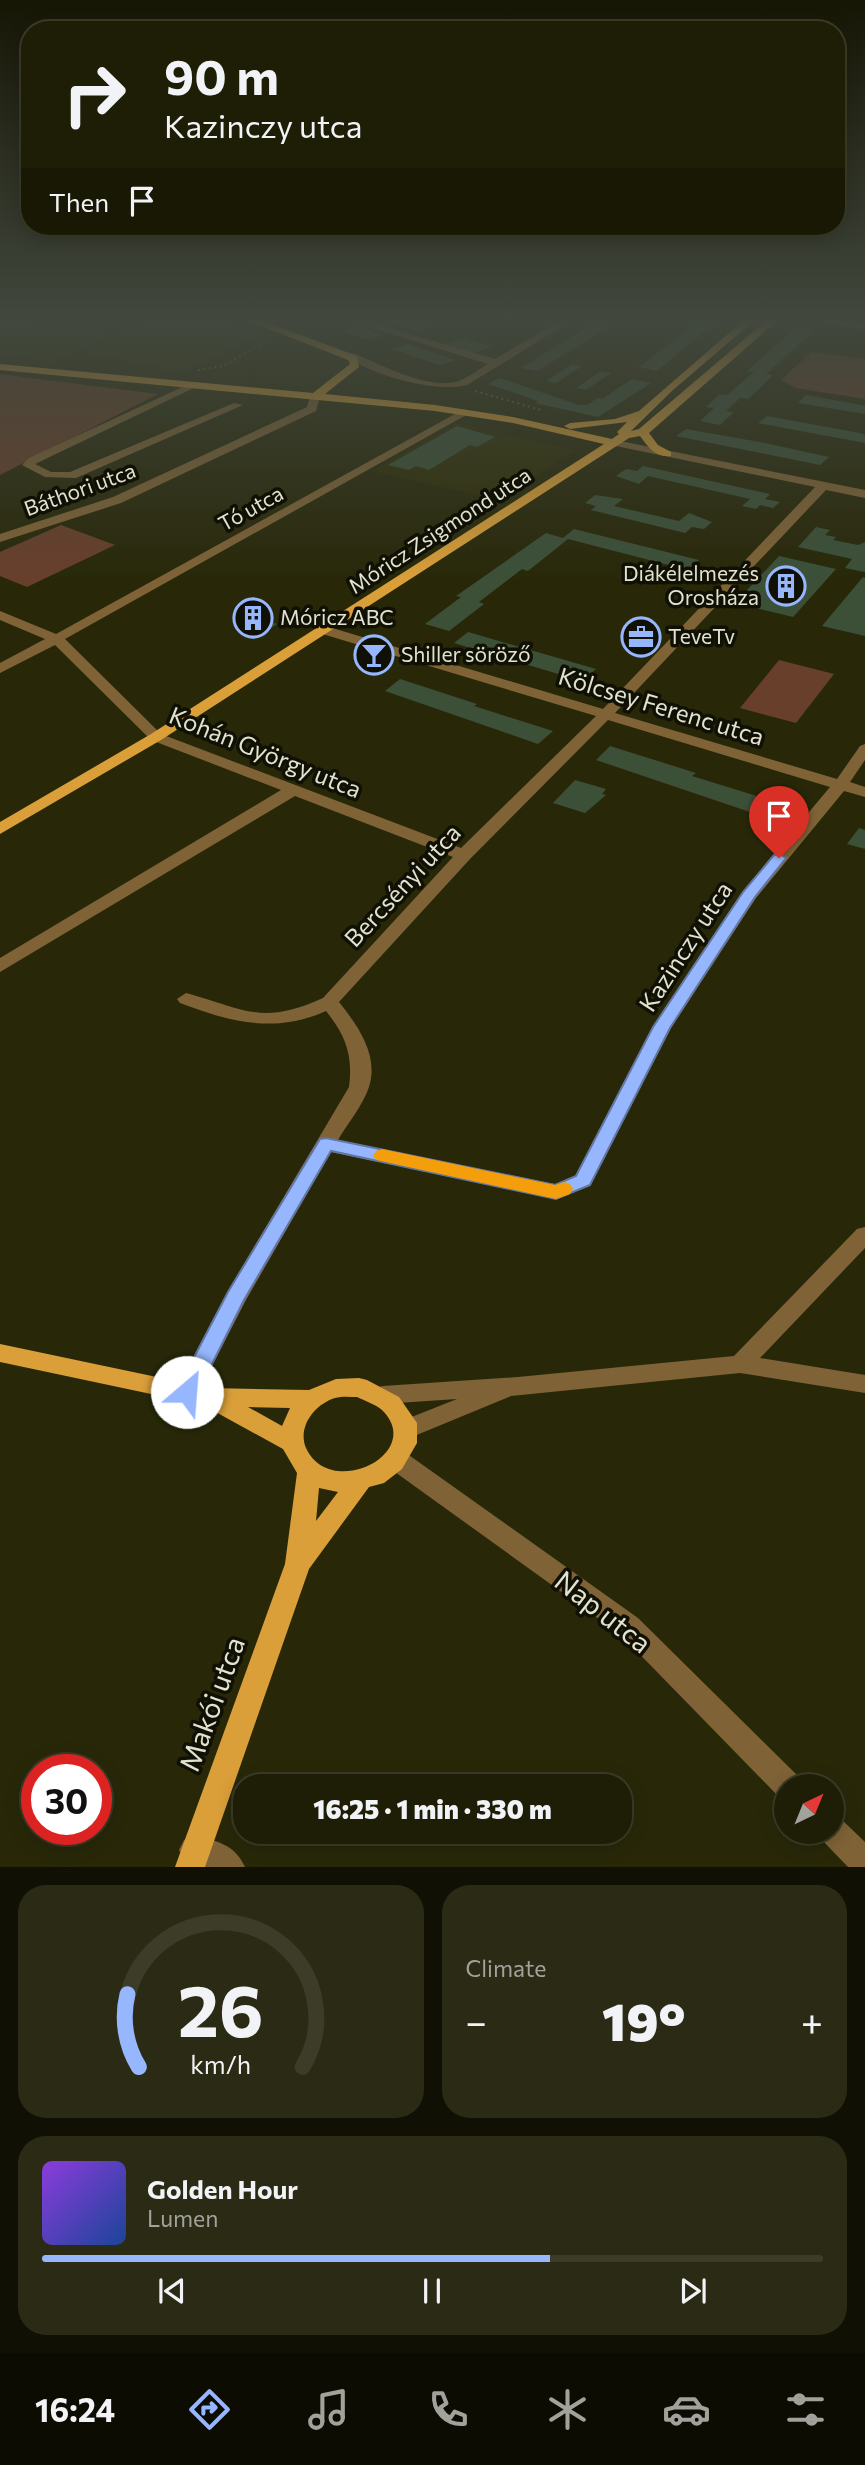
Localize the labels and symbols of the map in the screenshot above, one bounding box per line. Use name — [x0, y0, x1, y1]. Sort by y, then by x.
street label: Báthori utca — [20, 457, 139, 520]
street label: Móricz Zsigmond utca — [343, 461, 535, 598]
street label: Tó utca — [214, 480, 287, 536]
place label: Diákélelmezés Orosháza — [623, 560, 759, 609]
building icon: Diákélelmezés Orosháza — [765, 565, 807, 607]
building icon: Móricz ABC — [232, 597, 274, 639]
place label: Móricz ABC — [280, 604, 394, 629]
office icon: TeveTv — [620, 616, 662, 658]
place label: TeveTv — [668, 623, 735, 648]
bar icon: Shiller söröző — [353, 634, 395, 676]
place label: Shiller söröző — [401, 641, 531, 666]
street label: Kölcsey Ferenc utca — [555, 661, 768, 751]
street label: Kohán György utca — [165, 700, 366, 803]
pin — [749, 786, 809, 858]
street label: Bercsényi utca — [338, 818, 466, 952]
street label: Kazinczy utca — [632, 876, 737, 1016]
position arrow — [150, 1355, 224, 1429]
street label: Nap utca — [549, 1563, 659, 1659]
street label: Makói utca — [171, 1632, 251, 1775]
speed limit sign: 30 — [21, 1754, 112, 1845]
north arrow — [774, 1774, 844, 1844]

